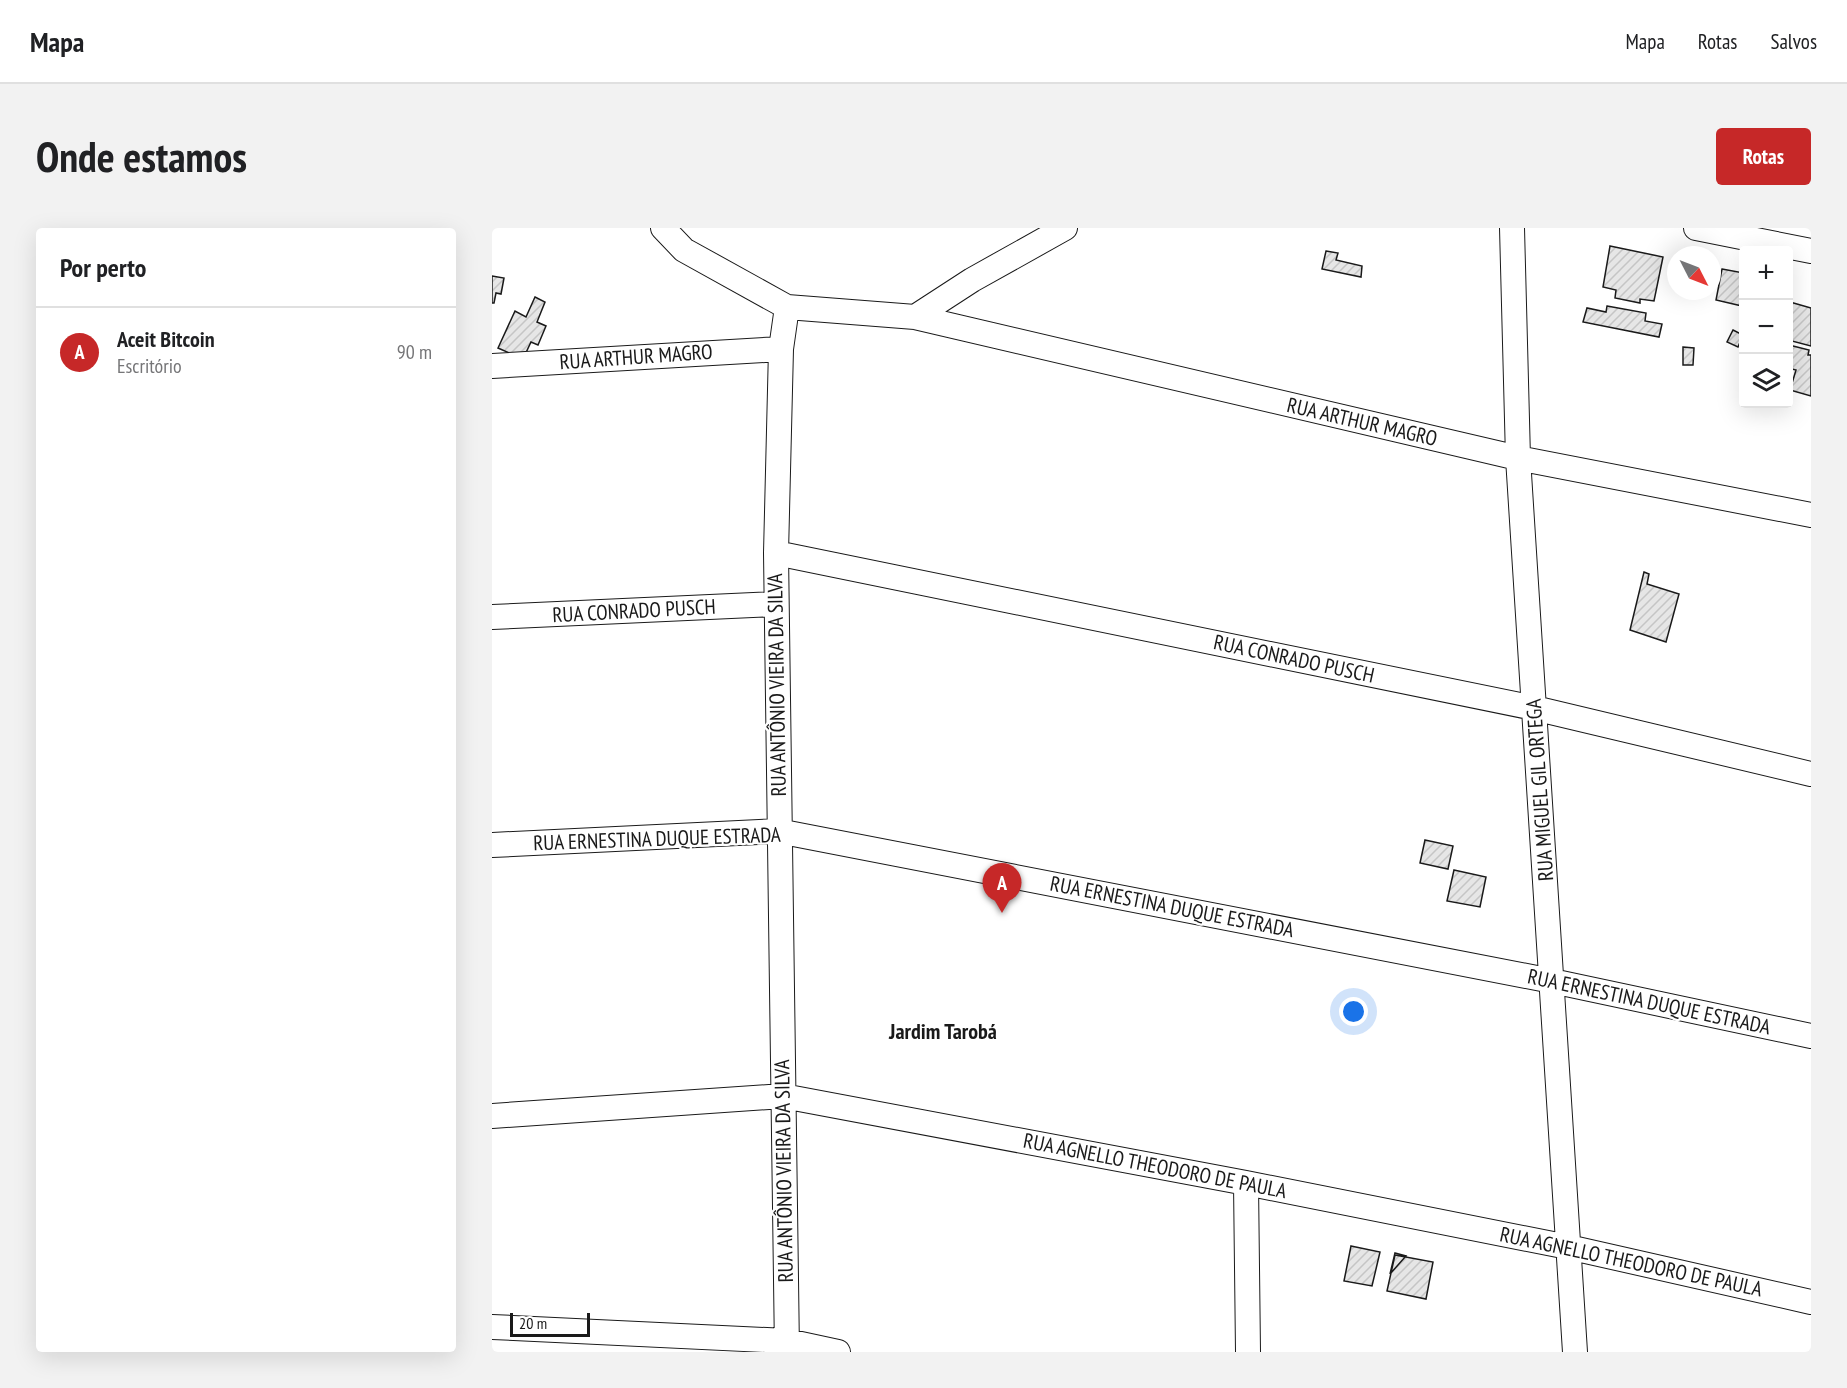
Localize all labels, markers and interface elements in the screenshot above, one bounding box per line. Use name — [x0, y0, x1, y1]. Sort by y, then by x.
text: Mapa — [30, 23, 84, 60]
text: Mapa — [1625, 28, 1665, 55]
text: Rotas — [1698, 28, 1737, 55]
text: Salvos — [1770, 28, 1817, 55]
button: Rotas — [1716, 128, 1811, 185]
text: Onde estamos — [36, 129, 247, 184]
north arrow — [1667, 246, 1721, 300]
map controls — [1739, 246, 1793, 408]
button: + — [1739, 246, 1793, 300]
text: Por perto — [60, 251, 146, 284]
button: − — [1739, 300, 1793, 354]
text: Aceit Bitcoin — [117, 325, 215, 353]
street label: RUA ARTHUR MAGRO — [558, 338, 713, 375]
text: A — [74, 339, 85, 365]
text: 90 m — [397, 339, 432, 365]
text: Escritório — [117, 353, 182, 379]
button: layers — [1739, 354, 1793, 408]
street label: RUA ARTHUR MAGRO — [1284, 391, 1440, 452]
street label: RUA ANTÔNIO VIEIRA DA SILVA — [761, 573, 792, 797]
street label: RUA CONRADO PUSCH — [552, 593, 716, 628]
street label: RUA CONRADO PUSCH — [1211, 628, 1377, 689]
street label: RUA MIGUEL GIL ORTEGA — [1520, 698, 1559, 882]
street label: RUA ERNESTINA DUQUE ESTRADA — [533, 821, 781, 856]
pin: A — [982, 864, 1022, 913]
street label: RUA ERNESTINA DUQUE ESTRADA — [1048, 870, 1296, 943]
street label: RUA ERNESTINA DUQUE ESTRADA — [1525, 963, 1773, 1040]
your location — [1339, 997, 1368, 1026]
district label: Jardim Tarobá — [888, 1017, 997, 1045]
street label: RUA ANTÔNIO VIEIRA DA SILVA — [768, 1059, 799, 1283]
street label: RUA AGNELLO THEODORO DE PAULA — [1021, 1127, 1289, 1204]
street label: RUA AGNELLO THEODORO DE PAULA — [1497, 1220, 1765, 1303]
scale bar — [510, 1310, 590, 1338]
text: 20 m — [519, 1313, 547, 1333]

